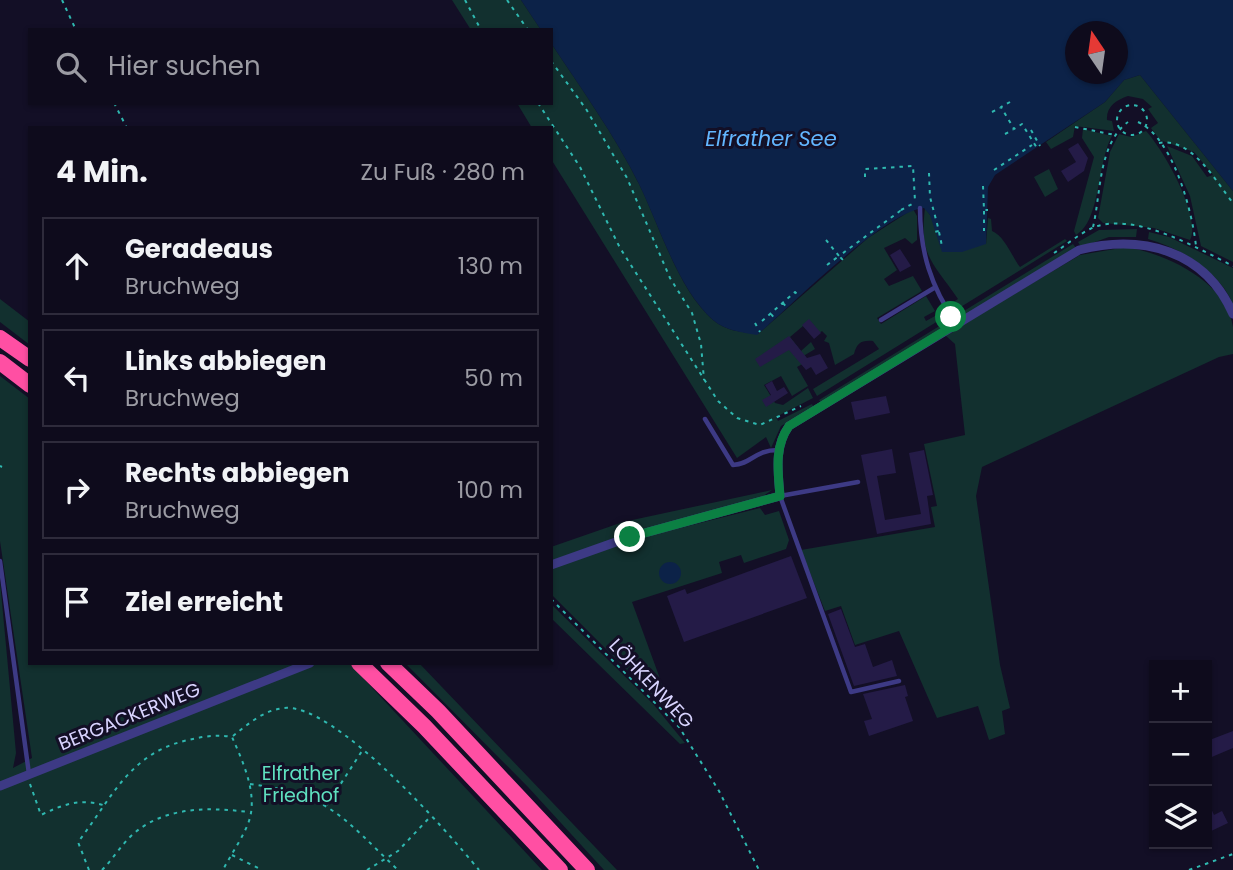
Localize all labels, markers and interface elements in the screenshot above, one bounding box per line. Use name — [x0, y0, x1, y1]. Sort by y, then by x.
north arrow — [1065, 21, 1128, 84]
search box — [28, 28, 553, 105]
icon: search — [52, 48, 90, 86]
text: Hier suchen — [108, 48, 261, 84]
water label: Elfrather See — [705, 124, 837, 153]
text: 4 Min. — [56, 150, 148, 193]
text: Zu Fuß · 280 m — [361, 156, 525, 188]
text: Geradeaus — [125, 231, 273, 267]
icon: ahead — [58, 247, 96, 285]
text: 130 m — [458, 250, 523, 282]
text: Bruchweg — [125, 270, 240, 302]
route start — [935, 301, 966, 332]
text: Links abbiegen — [125, 343, 327, 379]
icon: left — [58, 359, 96, 397]
text: 50 m — [464, 362, 523, 394]
text: Bruchweg — [125, 382, 240, 414]
text: Rechts abbiegen — [125, 455, 350, 491]
icon: right — [58, 471, 96, 509]
text: 100 m — [457, 474, 523, 506]
text: Bruchweg — [125, 494, 240, 526]
route end — [614, 521, 645, 552]
icon: arrive — [58, 583, 96, 621]
text: Ziel erreicht — [125, 584, 283, 620]
street label: LÖHKENWEG — [603, 632, 700, 734]
map controls — [1149, 660, 1212, 849]
button: + — [1149, 660, 1212, 723]
street label: BERGACKERWEG — [54, 676, 204, 757]
button: − — [1149, 723, 1212, 786]
park label: Elfrather Friedhof — [262, 760, 340, 809]
button: layers — [1149, 786, 1212, 849]

